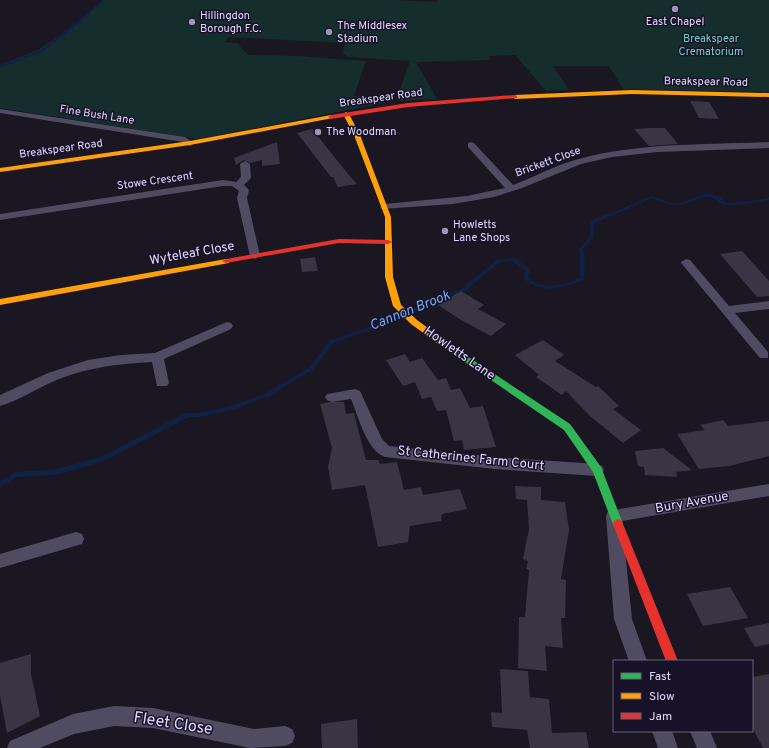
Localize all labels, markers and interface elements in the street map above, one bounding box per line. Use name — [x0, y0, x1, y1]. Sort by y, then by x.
marker: East Chapel — [670, 4, 680, 14]
place label: Hillingdon Borough F.C. — [200, 9, 262, 36]
place label: East Chapel — [646, 15, 704, 29]
marker: Hillingdon Borough F.C. — [187, 17, 197, 27]
place label: The Middlesex Stadium — [337, 19, 408, 46]
marker: The Middlesex Stadium — [324, 27, 334, 37]
park label: Breakspear Crematorium — [679, 32, 743, 59]
street label: Breakspear Road — [664, 74, 748, 90]
street label: Breakspear Road — [338, 85, 424, 111]
street label: Fine Bush Lane — [59, 102, 135, 128]
place label: The Woodman — [326, 125, 396, 139]
marker: The Woodman — [313, 127, 323, 137]
street label: Breakspear Road — [18, 136, 104, 162]
street label: Brickett Close — [513, 144, 583, 180]
street label: Stowe Crescent — [116, 169, 194, 193]
place label: Howletts Lane Shops — [453, 218, 510, 245]
marker: Howletts Lane Shops — [440, 226, 450, 236]
street label: Wyteleaf Close — [148, 239, 236, 269]
water label: Cannon Brook — [367, 287, 454, 335]
street label: Howletts Lane — [420, 324, 498, 384]
street label: St Catherines Farm Court — [397, 443, 545, 475]
street label: Bury Avenue — [654, 489, 730, 517]
legend — [613, 660, 753, 732]
text: Fast — [649, 669, 671, 685]
text: Slow — [649, 689, 675, 705]
street label: Fleet Close — [132, 708, 214, 740]
text: Jam — [649, 709, 672, 725]

